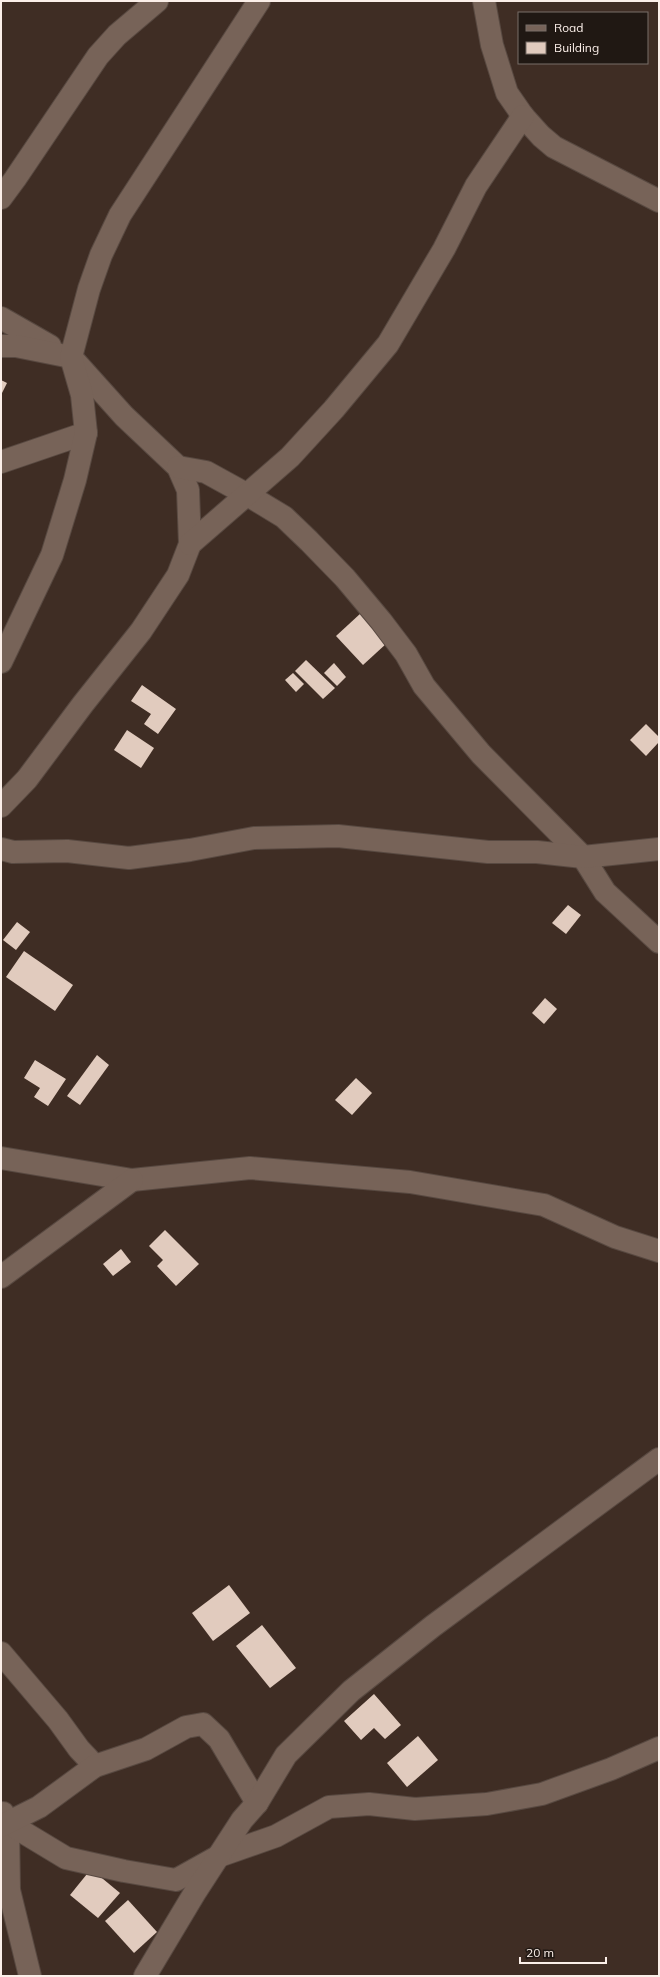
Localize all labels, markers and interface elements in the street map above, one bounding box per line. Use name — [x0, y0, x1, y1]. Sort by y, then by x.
legend — [518, 12, 648, 64]
text: Road — [554, 20, 583, 35]
text: Building — [554, 40, 599, 55]
scale bar — [520, 1939, 606, 1965]
text: 20 m — [526, 1945, 554, 1960]

